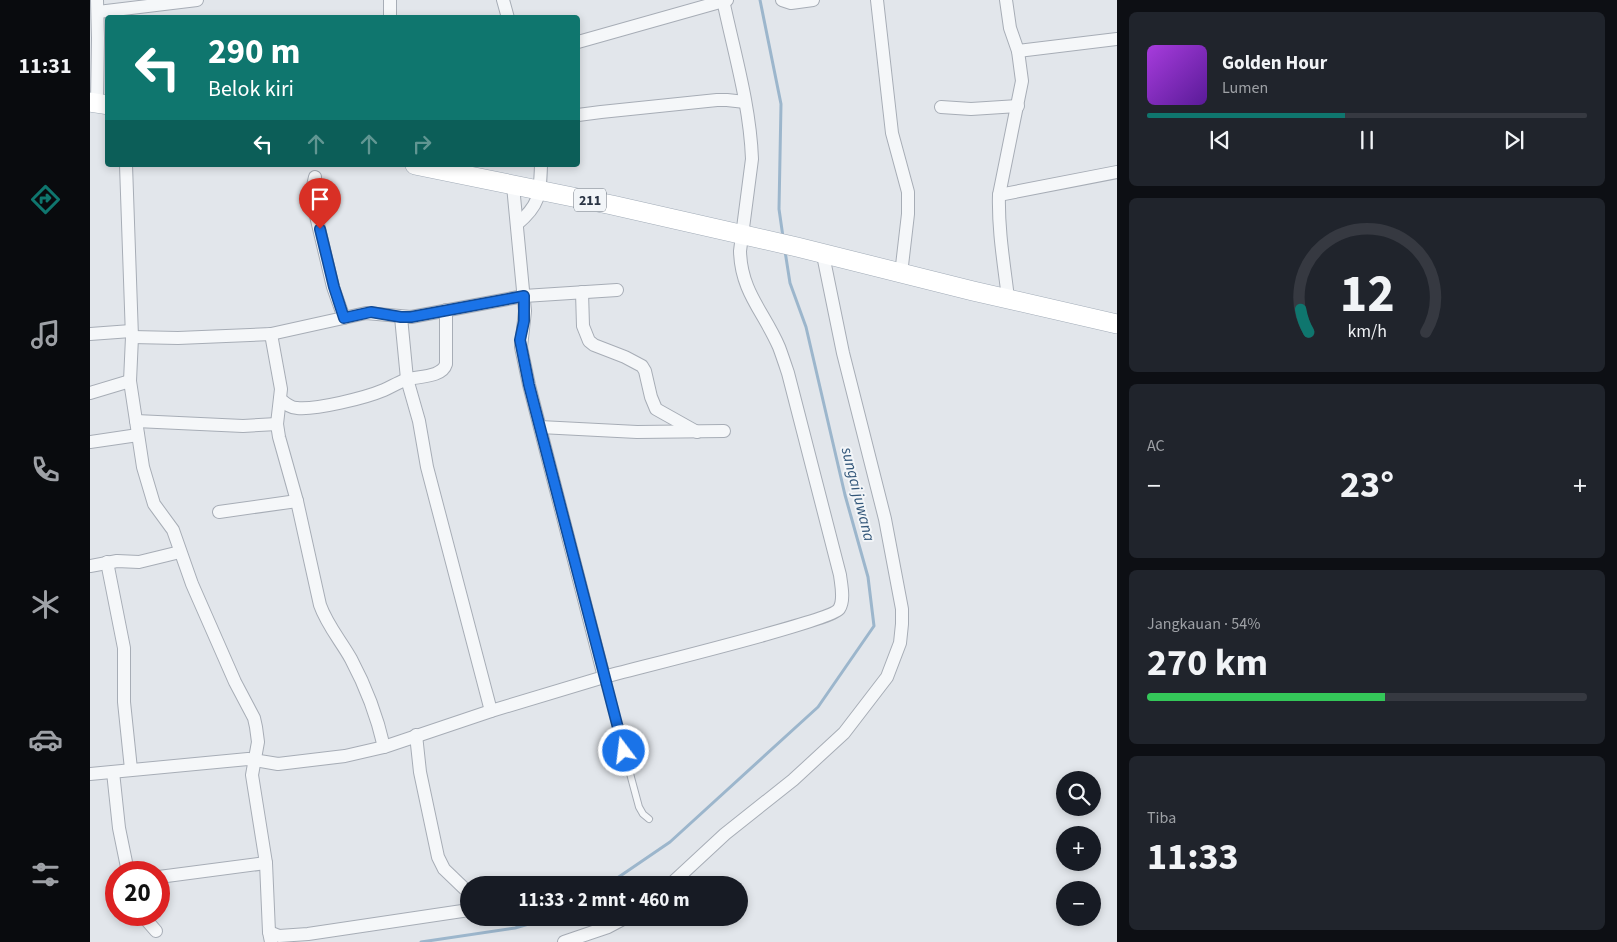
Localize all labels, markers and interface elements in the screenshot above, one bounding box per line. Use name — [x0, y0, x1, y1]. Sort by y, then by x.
text: 290 m — [208, 27, 300, 77]
icon: left — [125, 35, 190, 100]
text: 11:31 — [18, 50, 72, 82]
text: Golden Hour — [1222, 50, 1327, 77]
text: Belok kiri — [208, 73, 294, 105]
text: Lumen — [1222, 77, 1268, 99]
icon: previous — [1206, 126, 1234, 154]
icon: pause — [1353, 126, 1381, 154]
icon: next — [1500, 126, 1528, 154]
icon: left — [249, 130, 277, 158]
icon: ahead — [302, 130, 330, 158]
icon: ahead — [355, 130, 383, 158]
icon: right — [408, 130, 436, 158]
pin — [299, 178, 341, 229]
icon: directions — [28, 182, 63, 217]
icon: arrive — [306, 185, 334, 213]
road number: 211 — [574, 188, 606, 212]
text: 12 — [1340, 258, 1394, 332]
icon: music — [28, 317, 63, 352]
text: km/h — [1347, 319, 1387, 344]
text: AC — [1147, 435, 1165, 457]
water label: sungai juwana — [835, 444, 880, 544]
icon: phone — [28, 452, 63, 487]
text: 23° — [1340, 458, 1394, 512]
text: − — [1147, 466, 1161, 506]
text: + — [1573, 466, 1587, 506]
icon: climate — [28, 587, 63, 622]
text: Jangkauan · 54% — [1147, 613, 1260, 635]
text: 270 km — [1147, 636, 1268, 690]
icon: car — [28, 722, 63, 757]
position arrow — [597, 724, 649, 776]
map controls — [1056, 771, 1101, 926]
button: search — [1056, 771, 1101, 816]
text: Tiba — [1147, 807, 1176, 829]
button: + — [1056, 826, 1101, 871]
text: 11:33 — [1147, 830, 1239, 884]
icon: filters — [28, 857, 63, 892]
speed limit sign: 20 — [105, 861, 170, 926]
button: − — [1056, 881, 1101, 926]
text: 11:33 · 2 mnt · 460 m — [519, 887, 689, 914]

